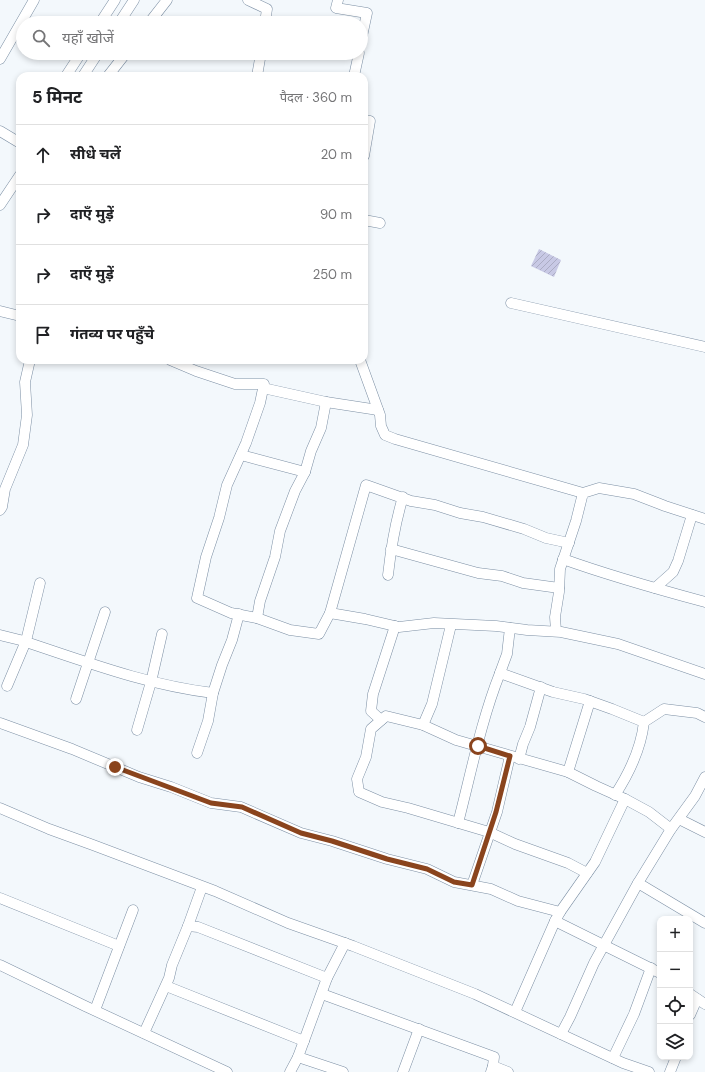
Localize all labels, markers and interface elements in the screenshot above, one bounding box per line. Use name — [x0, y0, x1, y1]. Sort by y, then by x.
search box — [16, 16, 368, 60]
icon: search — [30, 27, 52, 49]
text: यहाँ खोजें — [62, 28, 114, 48]
text: 5 मिनट — [32, 86, 82, 108]
text: पैदल · 360 m — [280, 89, 352, 106]
icon: ahead — [32, 144, 54, 166]
text: सीधे चलें — [70, 144, 121, 164]
text: 20 m — [321, 146, 352, 163]
icon: right — [32, 204, 54, 226]
text: दाएँ मुड़ें — [70, 204, 114, 224]
text: 90 m — [320, 206, 352, 223]
icon: right — [32, 264, 54, 286]
text: दाएँ मुड़ें — [70, 264, 114, 284]
text: 250 m — [313, 266, 352, 283]
icon: arrive — [32, 324, 54, 346]
text: गंतव्य पर पहुँचे — [70, 324, 154, 344]
route start — [469, 737, 487, 755]
route end — [106, 758, 124, 776]
map controls — [657, 916, 693, 1060]
button: + — [657, 916, 693, 952]
button: − — [657, 952, 693, 988]
button: locate — [657, 988, 693, 1024]
button: layers — [657, 1024, 693, 1060]

